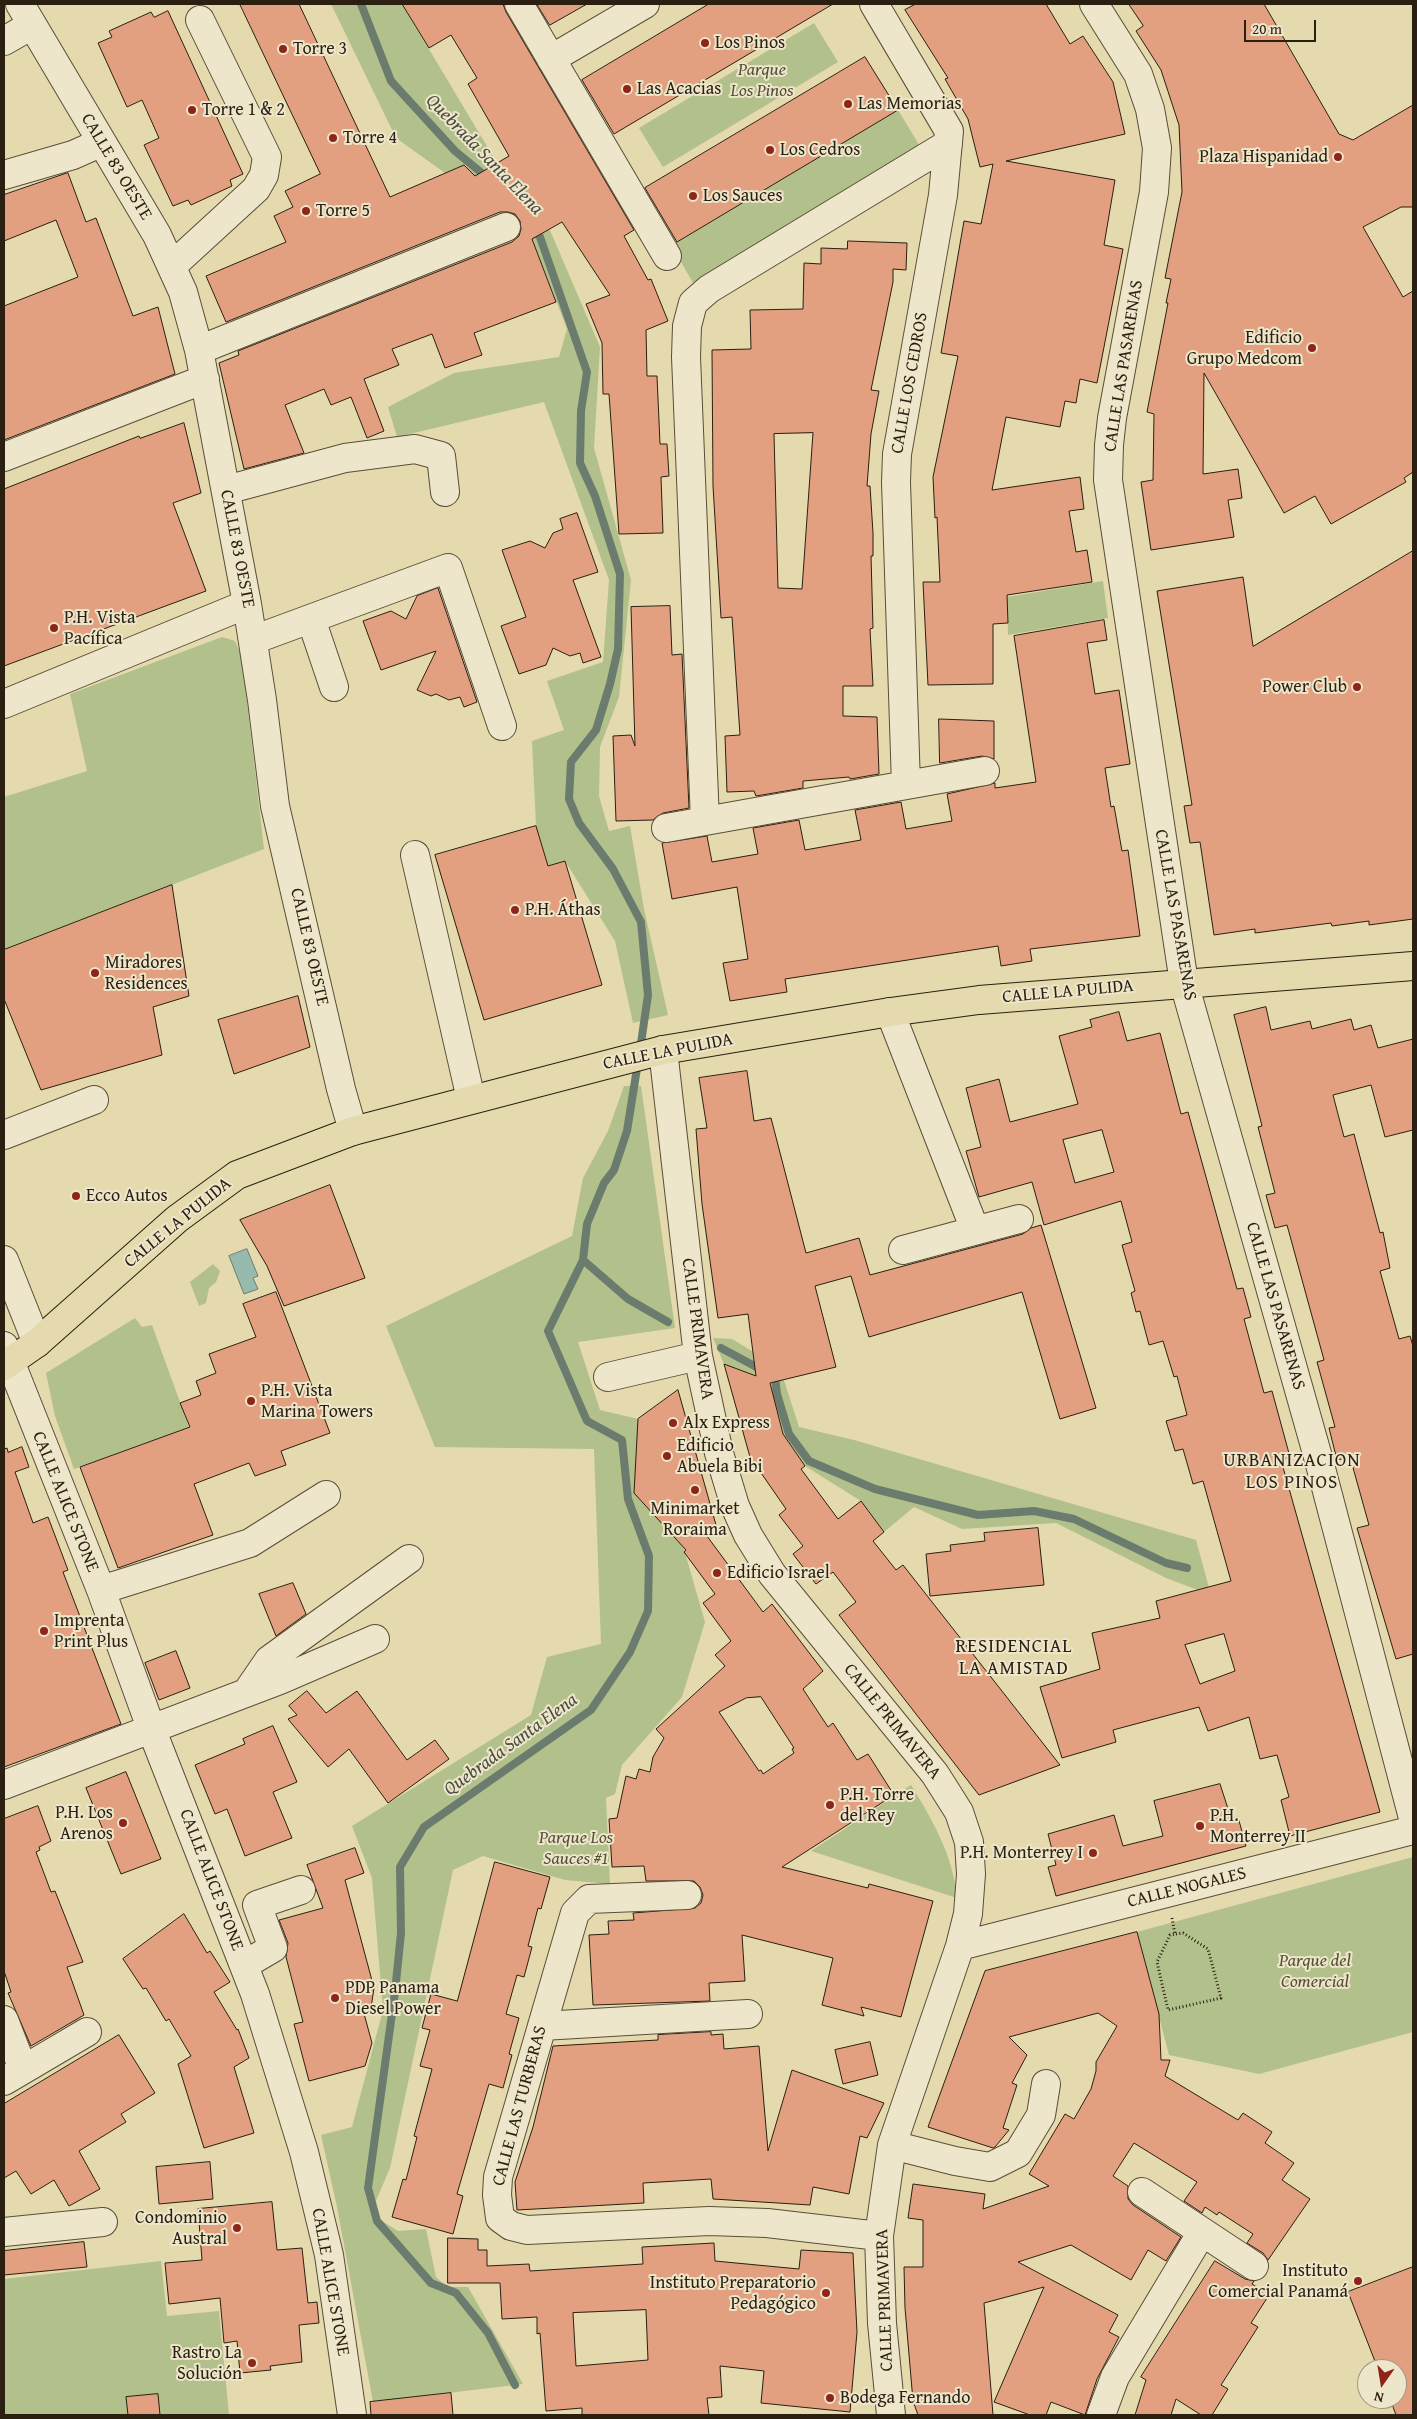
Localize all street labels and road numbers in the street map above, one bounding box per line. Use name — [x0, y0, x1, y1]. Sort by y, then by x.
street label: CALLE 83 OESTE — [76, 110, 156, 224]
street label: CALLE LAS PASARENAS — [1100, 279, 1148, 453]
street label: CALLE LOS CEDROS — [887, 311, 933, 455]
street label: CALLE 83 OESTE — [215, 488, 259, 610]
street label: CALLE LAS PASARENAS — [1149, 828, 1201, 1002]
street label: CALLE 83 OESTE — [285, 886, 333, 1008]
street label: CALLE LA PULIDA — [1002, 976, 1134, 1008]
street label: CALLE LA PULIDA — [601, 1029, 735, 1075]
street label: CALLE LA PULIDA — [120, 1173, 236, 1273]
street label: CALLE LAS PASARENAS — [1241, 1220, 1309, 1392]
street label: CALLE PRIMAVERA — [676, 1257, 718, 1401]
street label: CALLE ALICE STONE — [27, 1429, 103, 1575]
street label: CALLE PRIMAVERA — [839, 1660, 945, 1784]
street label: CALLE ALICE STONE — [174, 1806, 248, 1954]
street label: CALLE NOGALES — [1125, 1863, 1249, 1913]
street label: CALLE LAS TURBERAS — [488, 2024, 552, 2188]
street label: CALLE ALICE STONE — [306, 2206, 354, 2358]
street label: CALLE PRIMAVERA — [872, 2228, 898, 2372]

